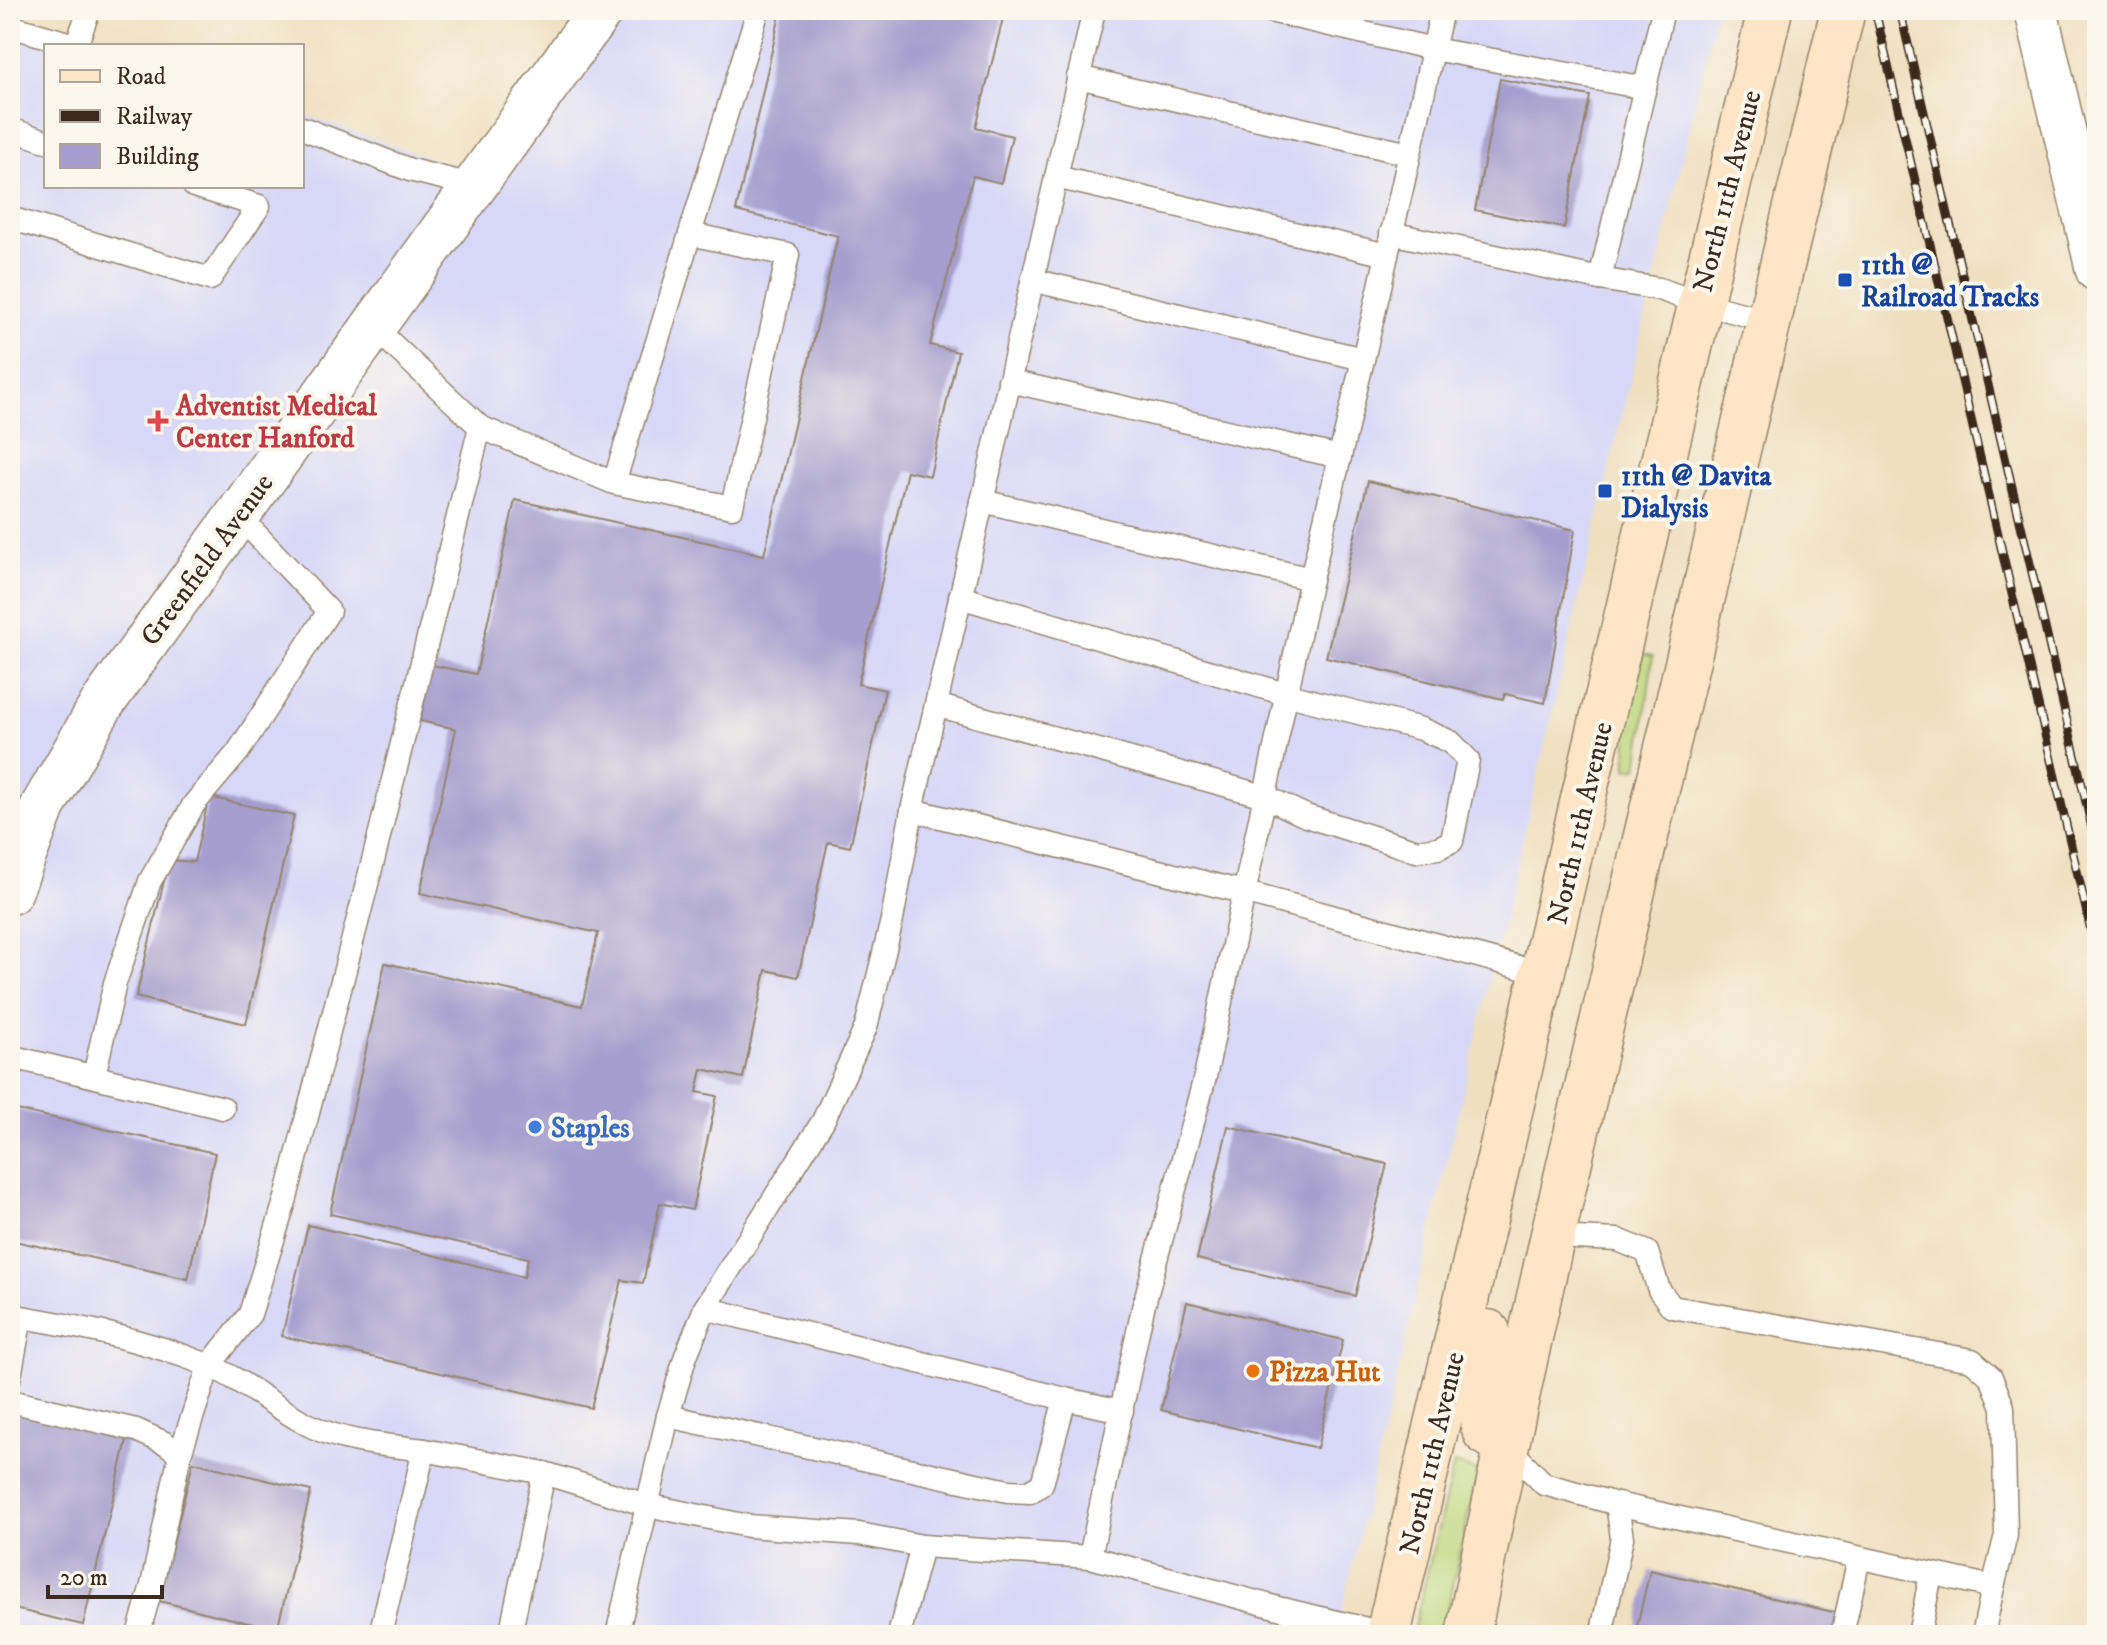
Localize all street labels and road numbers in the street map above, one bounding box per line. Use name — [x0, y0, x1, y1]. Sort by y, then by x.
street label: North 11th Avenue — [1685, 87, 1769, 296]
street label: Greenfield Avenue — [133, 467, 281, 653]
street label: North 11th Avenue — [1540, 719, 1621, 928]
street label: North 11th Avenue — [1392, 1349, 1473, 1558]

